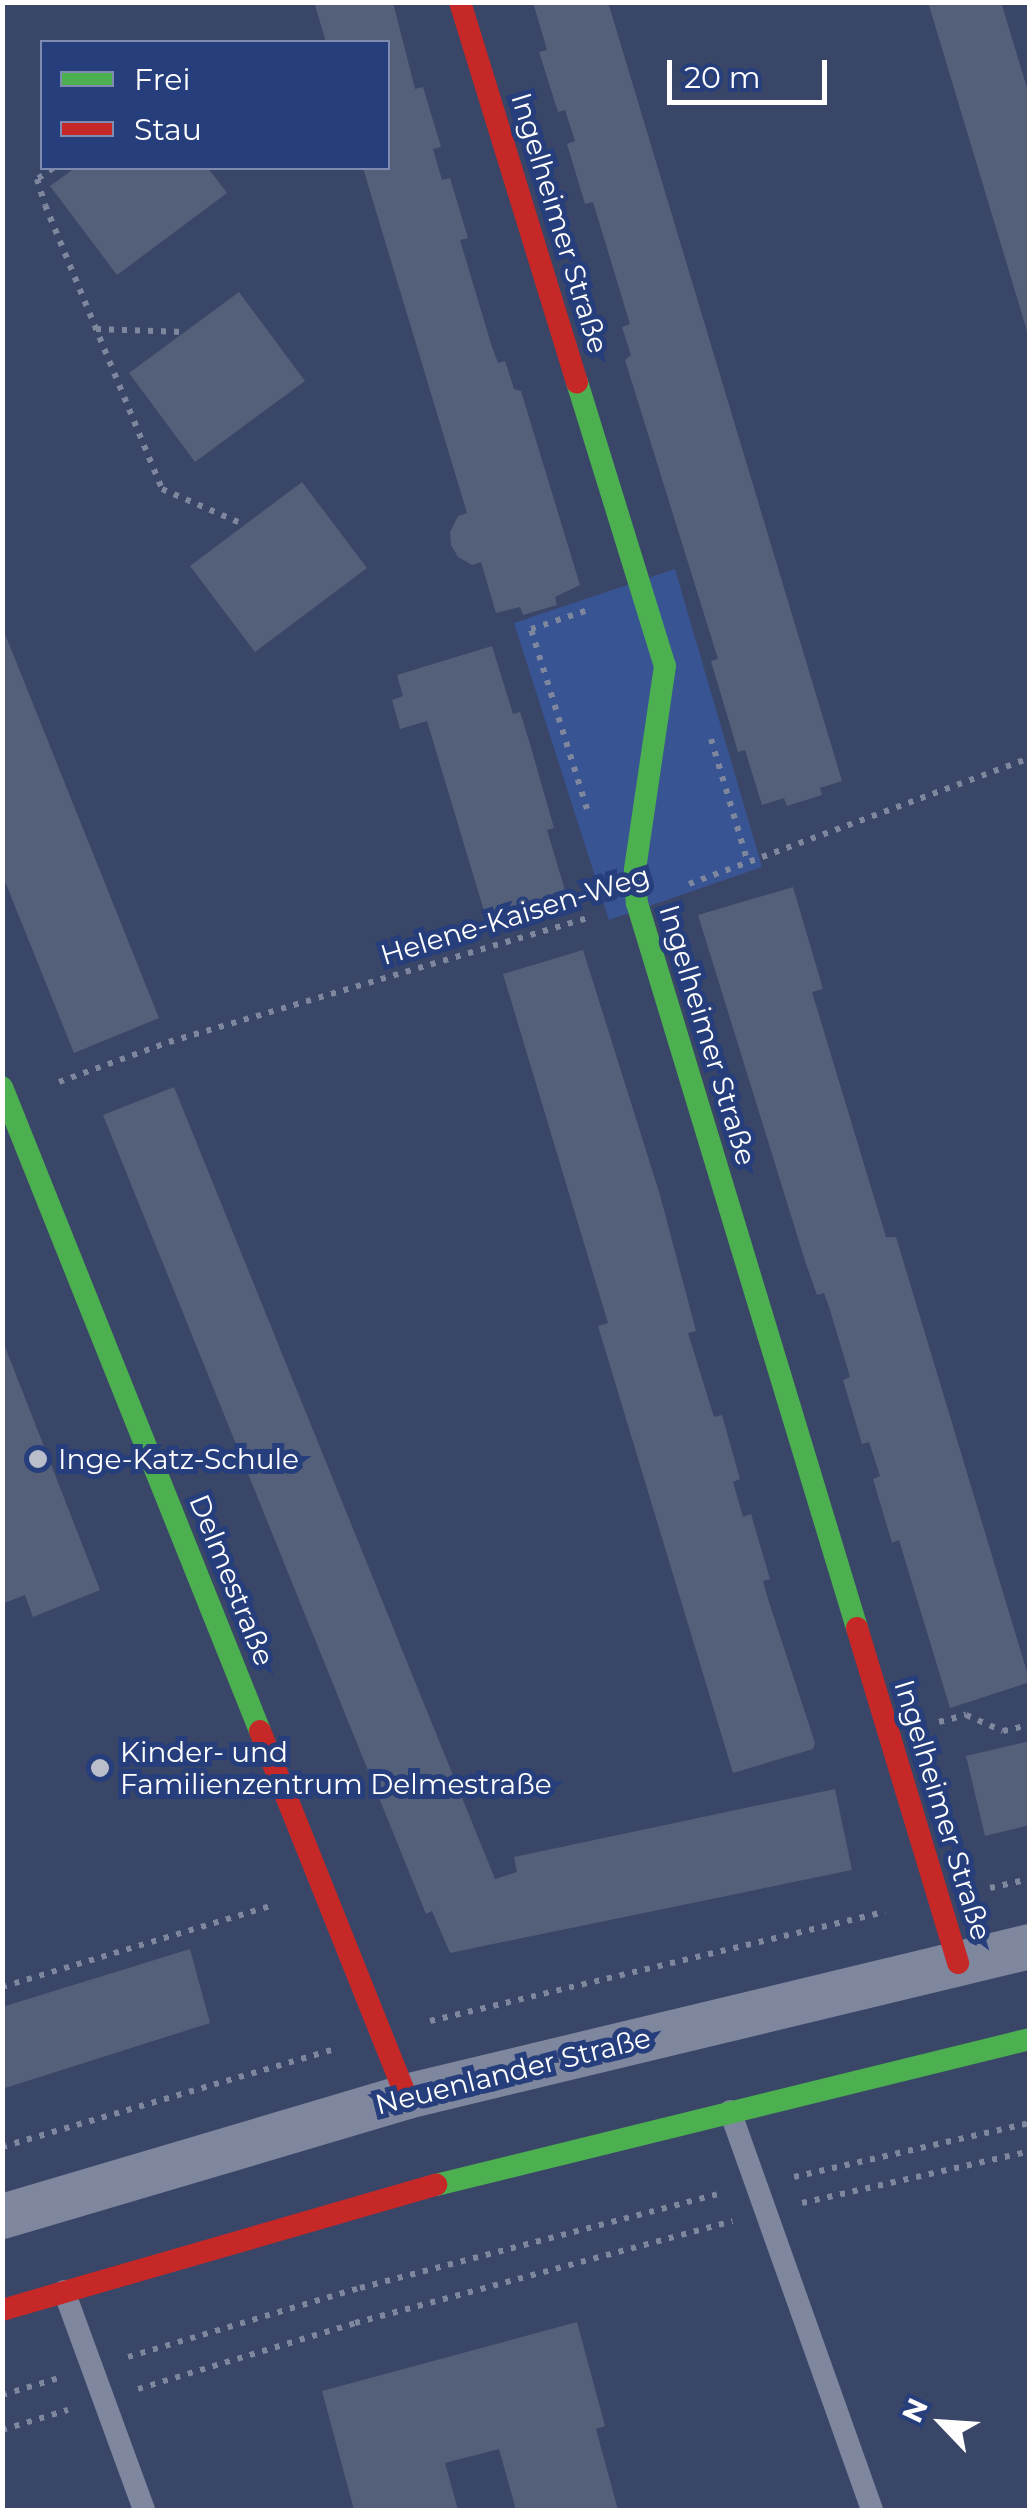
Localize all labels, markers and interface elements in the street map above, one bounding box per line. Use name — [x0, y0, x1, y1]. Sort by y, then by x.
legend — [40, 40, 390, 170]
scale bar — [672, 40, 832, 102]
text: 20 m — [684, 59, 761, 96]
text: Frei — [134, 61, 191, 98]
street label: Ingelheimer Straße — [504, 89, 616, 357]
text: Stau — [134, 111, 202, 148]
street label: Helene-Kaisen-Weg — [376, 858, 654, 972]
street label: Ingelheimer Straße — [652, 901, 764, 1169]
place label: Inge-Katz-Schule — [58, 1442, 299, 1476]
marker: Inge-Katz-Schule — [27, 1448, 49, 1470]
street label: Delmestraße — [182, 1490, 282, 1670]
street label: Ingelheimer Straße — [887, 1676, 999, 1944]
place label: Kinder- und Familienzentrum Delmestraße — [120, 1735, 552, 1801]
marker: Kinder- und Familienzentrum Delmestraße — [89, 1757, 111, 1779]
street label: Neuenlander Straße — [372, 2021, 654, 2121]
north arrow — [892, 2373, 992, 2473]
text: N — [895, 2393, 935, 2428]

